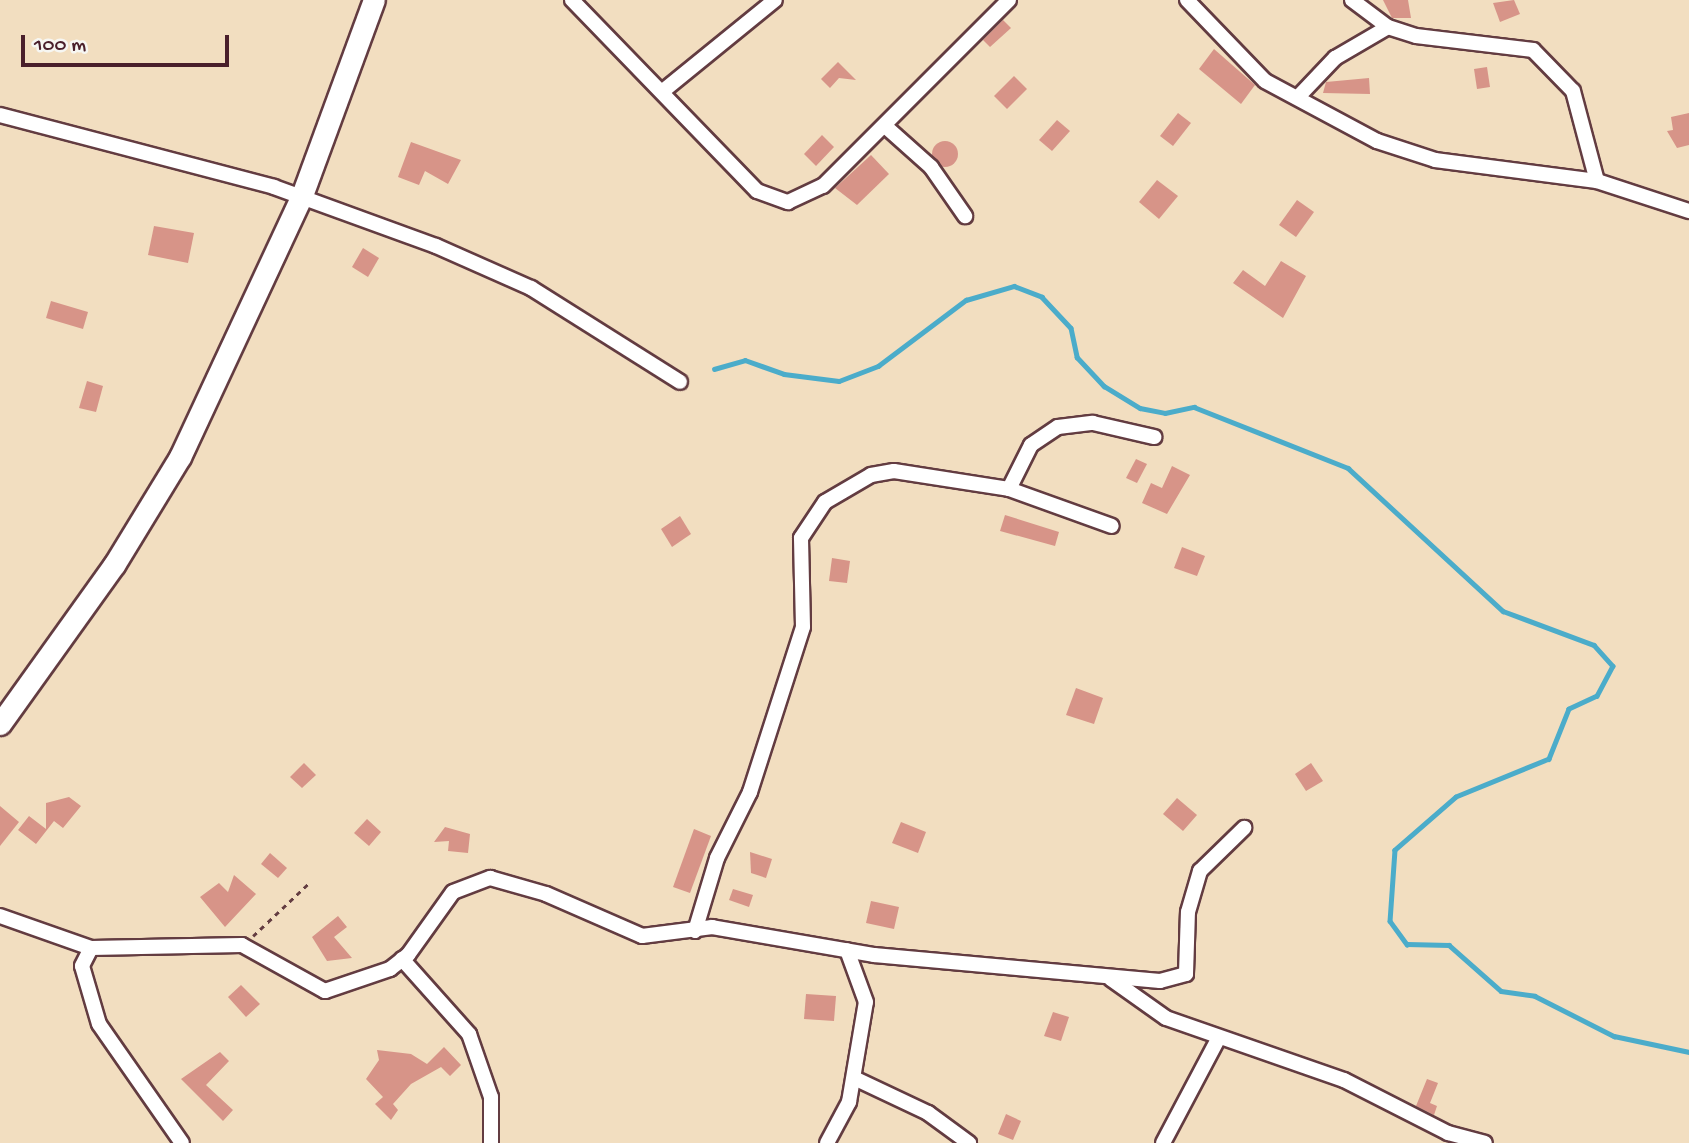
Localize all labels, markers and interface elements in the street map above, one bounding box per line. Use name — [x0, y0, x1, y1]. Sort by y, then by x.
scale bar — [24, 21, 233, 65]
text: 100 m — [34, 34, 86, 59]

